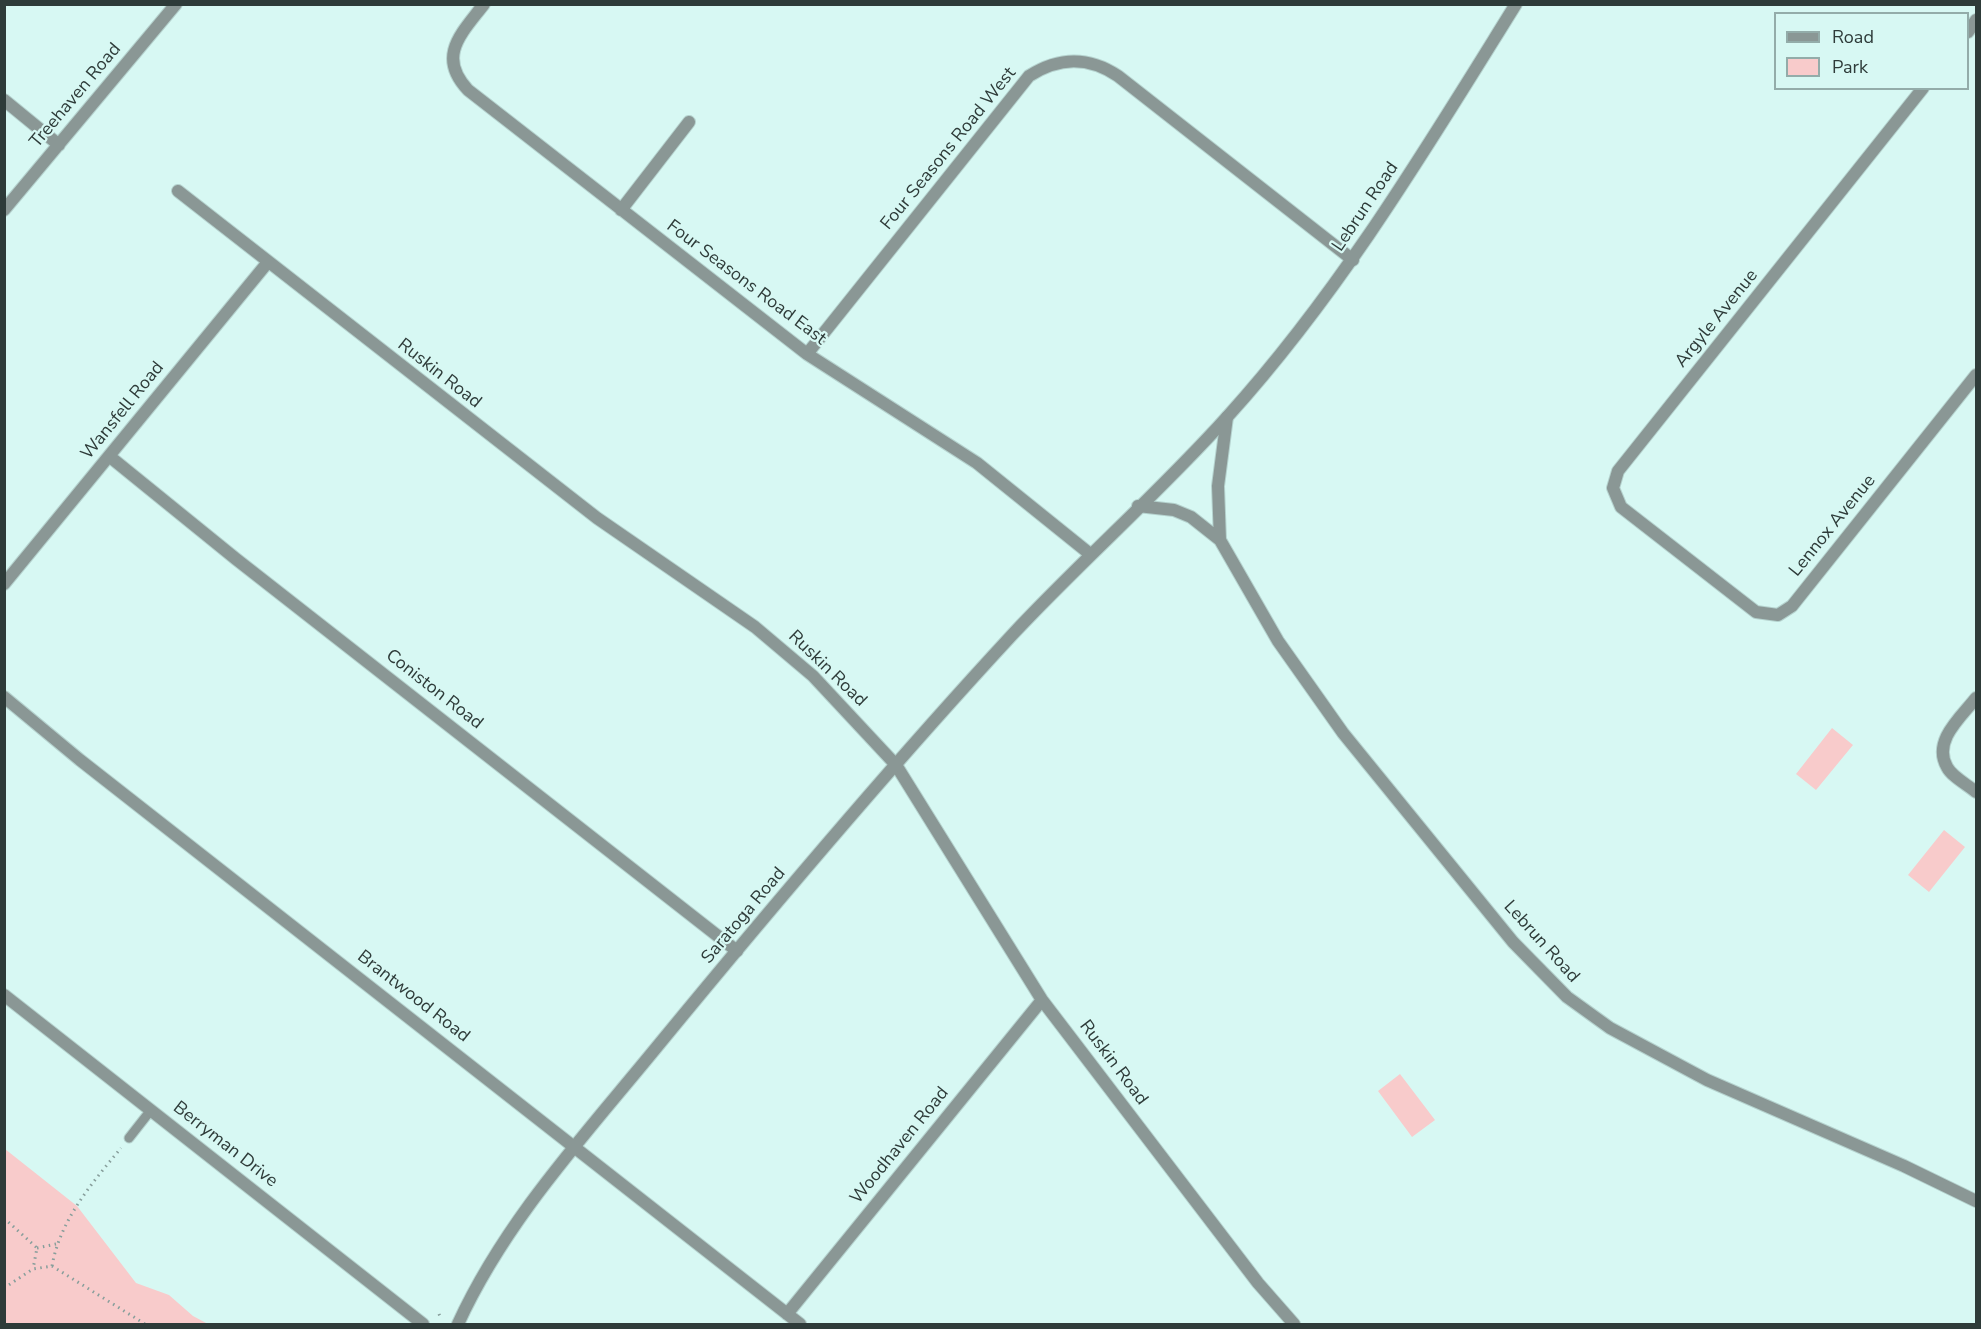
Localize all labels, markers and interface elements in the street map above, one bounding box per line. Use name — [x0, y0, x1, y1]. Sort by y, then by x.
legend — [1774, 12, 1969, 90]
text: Road — [1832, 25, 1874, 49]
street label: Treehaven Road — [26, 39, 126, 153]
text: Park — [1832, 55, 1868, 79]
street label: Four Seasons Road West — [877, 63, 1021, 235]
street label: Lebrun Road — [1328, 158, 1404, 256]
street label: Four Seasons Road East — [662, 216, 830, 350]
street label: Argyle Avenue — [1671, 266, 1763, 372]
street label: Ruskin Road — [393, 334, 485, 414]
street label: Wansfell Road — [77, 358, 169, 464]
street label: Lennox Avenue — [1785, 471, 1881, 581]
street label: Ruskin Road — [783, 626, 871, 712]
street label: Coniston Road — [381, 645, 487, 735]
street label: Saratoga Road — [697, 863, 791, 969]
street label: Lebrun Road — [1499, 896, 1583, 988]
street label: Brantwood Road — [352, 946, 474, 1048]
street label: Ruskin Road — [1074, 1016, 1152, 1110]
street label: Woodhaven Road — [846, 1083, 954, 1209]
street label: Berryman Drive — [168, 1097, 282, 1193]

